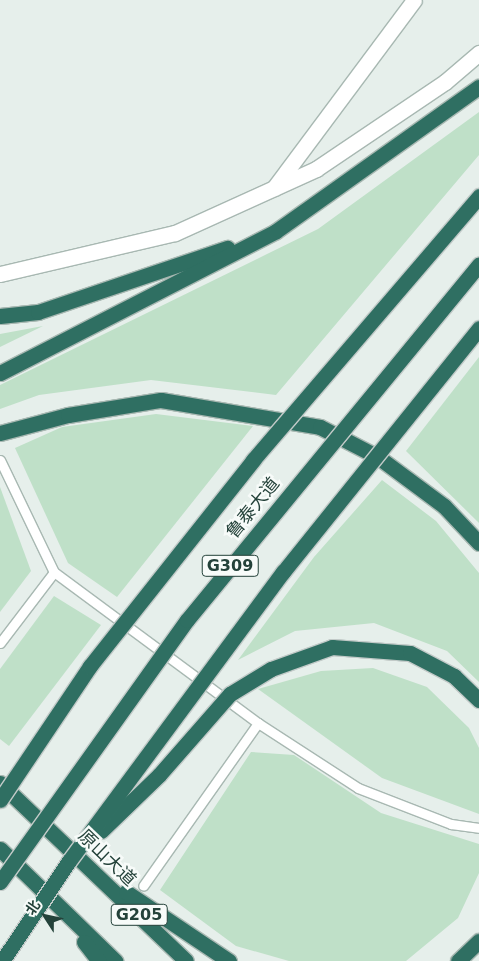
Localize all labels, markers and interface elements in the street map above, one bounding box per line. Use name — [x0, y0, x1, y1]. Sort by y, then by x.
street label: 鲁泰大道 — [222, 473, 284, 543]
road number: G309 — [201, 552, 259, 580]
street label: 原山大道 — [74, 825, 140, 891]
north arrow — [20, 891, 70, 941]
text: 北 — [22, 897, 43, 918]
road number: G205 — [110, 902, 168, 928]

